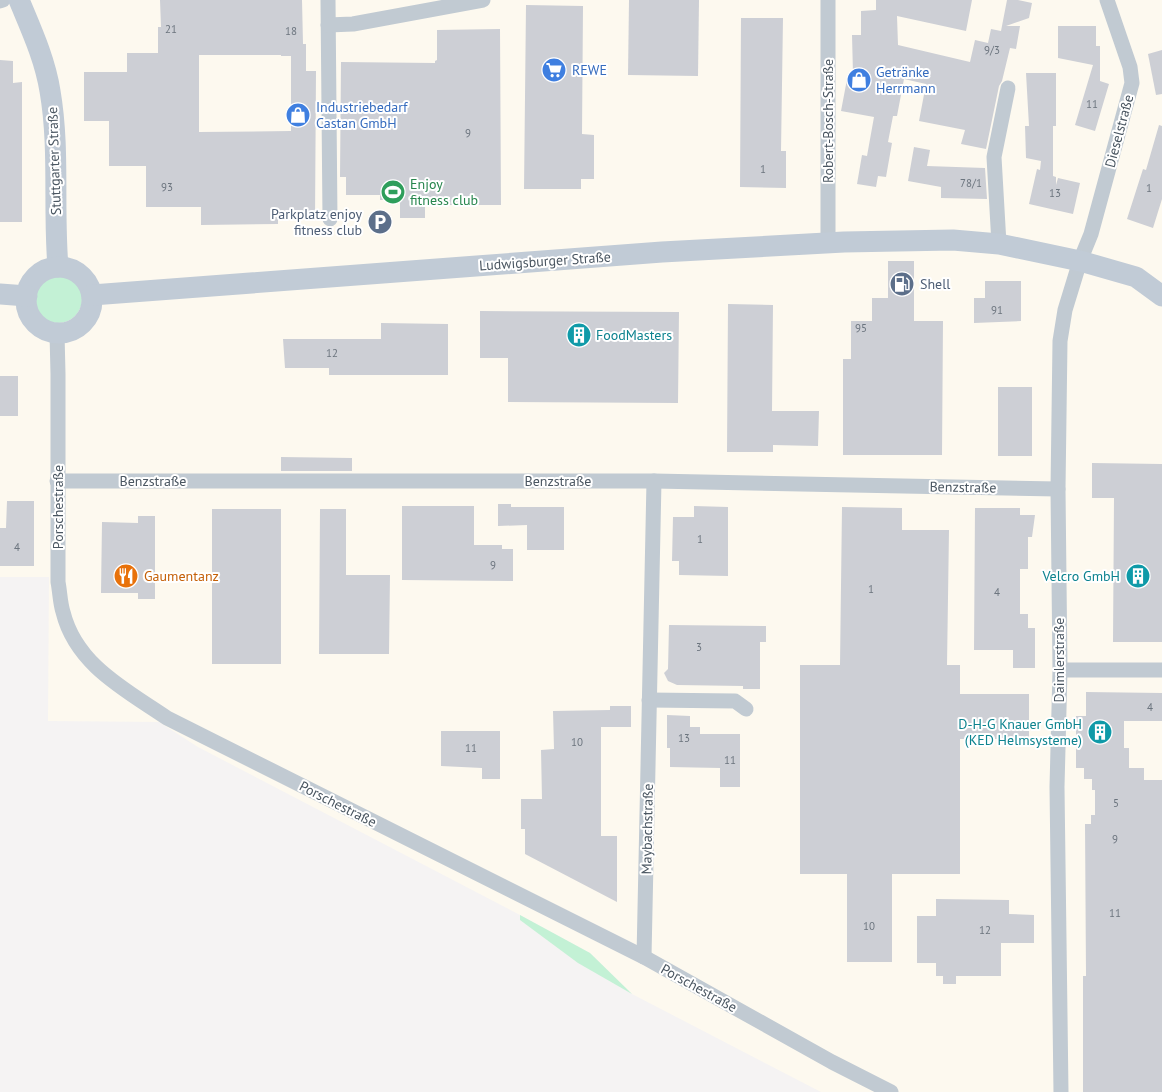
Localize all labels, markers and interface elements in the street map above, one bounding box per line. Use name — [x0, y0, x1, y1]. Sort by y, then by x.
house number: 21 — [165, 22, 177, 36]
house number: 18 — [285, 24, 297, 38]
house number: 9/3 — [984, 43, 1000, 57]
supermarket icon: REWE — [541, 57, 567, 83]
street label: Robert-Bosch-Straße — [819, 59, 837, 183]
place label: REWE — [572, 61, 607, 79]
place label: Getränke Herrmann — [876, 63, 936, 97]
shop icon: Getränke Herrmann — [846, 67, 872, 93]
street label: Dieselstraße — [1101, 93, 1137, 169]
house number: 11 — [1086, 97, 1098, 111]
place label: Industriebedarf Castan GmbH — [316, 98, 408, 132]
shop icon: Industriebedarf Castan GmbH — [285, 102, 311, 128]
street label: Stuttgarter Straße — [43, 107, 65, 215]
house number: 9 — [465, 126, 471, 140]
house number: 1 — [760, 162, 766, 176]
place label: Enjoy fitness club — [410, 175, 478, 209]
house number: 78/1 — [960, 176, 982, 190]
sports icon: Enjoy fitness club — [380, 179, 406, 205]
house number: 93 — [161, 180, 173, 194]
house number: 1 — [1146, 181, 1152, 195]
house number: 13 — [1049, 186, 1061, 200]
place label: Parkplatz enjoy fitness club — [271, 205, 362, 239]
parking icon: Parkplatz enjoy fitness club — [367, 209, 393, 235]
street label: Ludwigsburger Straße — [479, 247, 611, 275]
fuel station icon: Shell — [889, 271, 915, 297]
place label: Shell — [920, 275, 950, 293]
house number: 91 — [991, 303, 1003, 317]
house number: 95 — [855, 321, 867, 335]
building icon: FoodMasters — [566, 322, 592, 348]
place label: FoodMasters — [596, 326, 672, 344]
house number: 12 — [326, 346, 338, 360]
street label: Porschestraße — [49, 465, 67, 549]
street label: Benzstraße — [120, 472, 186, 490]
street label: Benzstraße — [525, 472, 591, 490]
street label: Benzstraße — [929, 477, 997, 497]
house number: 1 — [697, 532, 703, 546]
house number: 4 — [14, 540, 20, 554]
house number: 9 — [490, 558, 496, 572]
restaurant icon: Gaumentanz — [113, 563, 139, 589]
building icon: Velcro GmbH — [1125, 563, 1151, 589]
place label: Gaumentanz — [144, 567, 219, 585]
place label: Velcro GmbH — [1041, 567, 1120, 585]
house number: 1 — [868, 582, 874, 596]
house number: 4 — [994, 585, 1000, 599]
street label: Daimlerstraße — [1050, 618, 1068, 702]
house number: 3 — [696, 640, 702, 654]
house number: 4 — [1147, 700, 1153, 714]
place label: D-H-G Knauer GmbH (KED Helmsysteme) — [958, 715, 1082, 749]
building icon: D-H-G Knauer GmbH (KED Helmsysteme) — [1087, 719, 1113, 745]
house number: 13 — [678, 731, 690, 745]
house number: 10 — [571, 735, 583, 749]
house number: 11 — [465, 741, 477, 755]
house number: 11 — [724, 753, 736, 767]
street label: Porschestraße — [296, 777, 380, 831]
street label: Maybachstraße — [637, 783, 657, 875]
house number: 5 — [1113, 796, 1119, 810]
house number: 9 — [1112, 832, 1118, 846]
house number: 11 — [1109, 906, 1121, 920]
house number: 10 — [863, 919, 875, 933]
house number: 12 — [979, 923, 991, 937]
street label: Porschestraße — [658, 960, 740, 1016]

